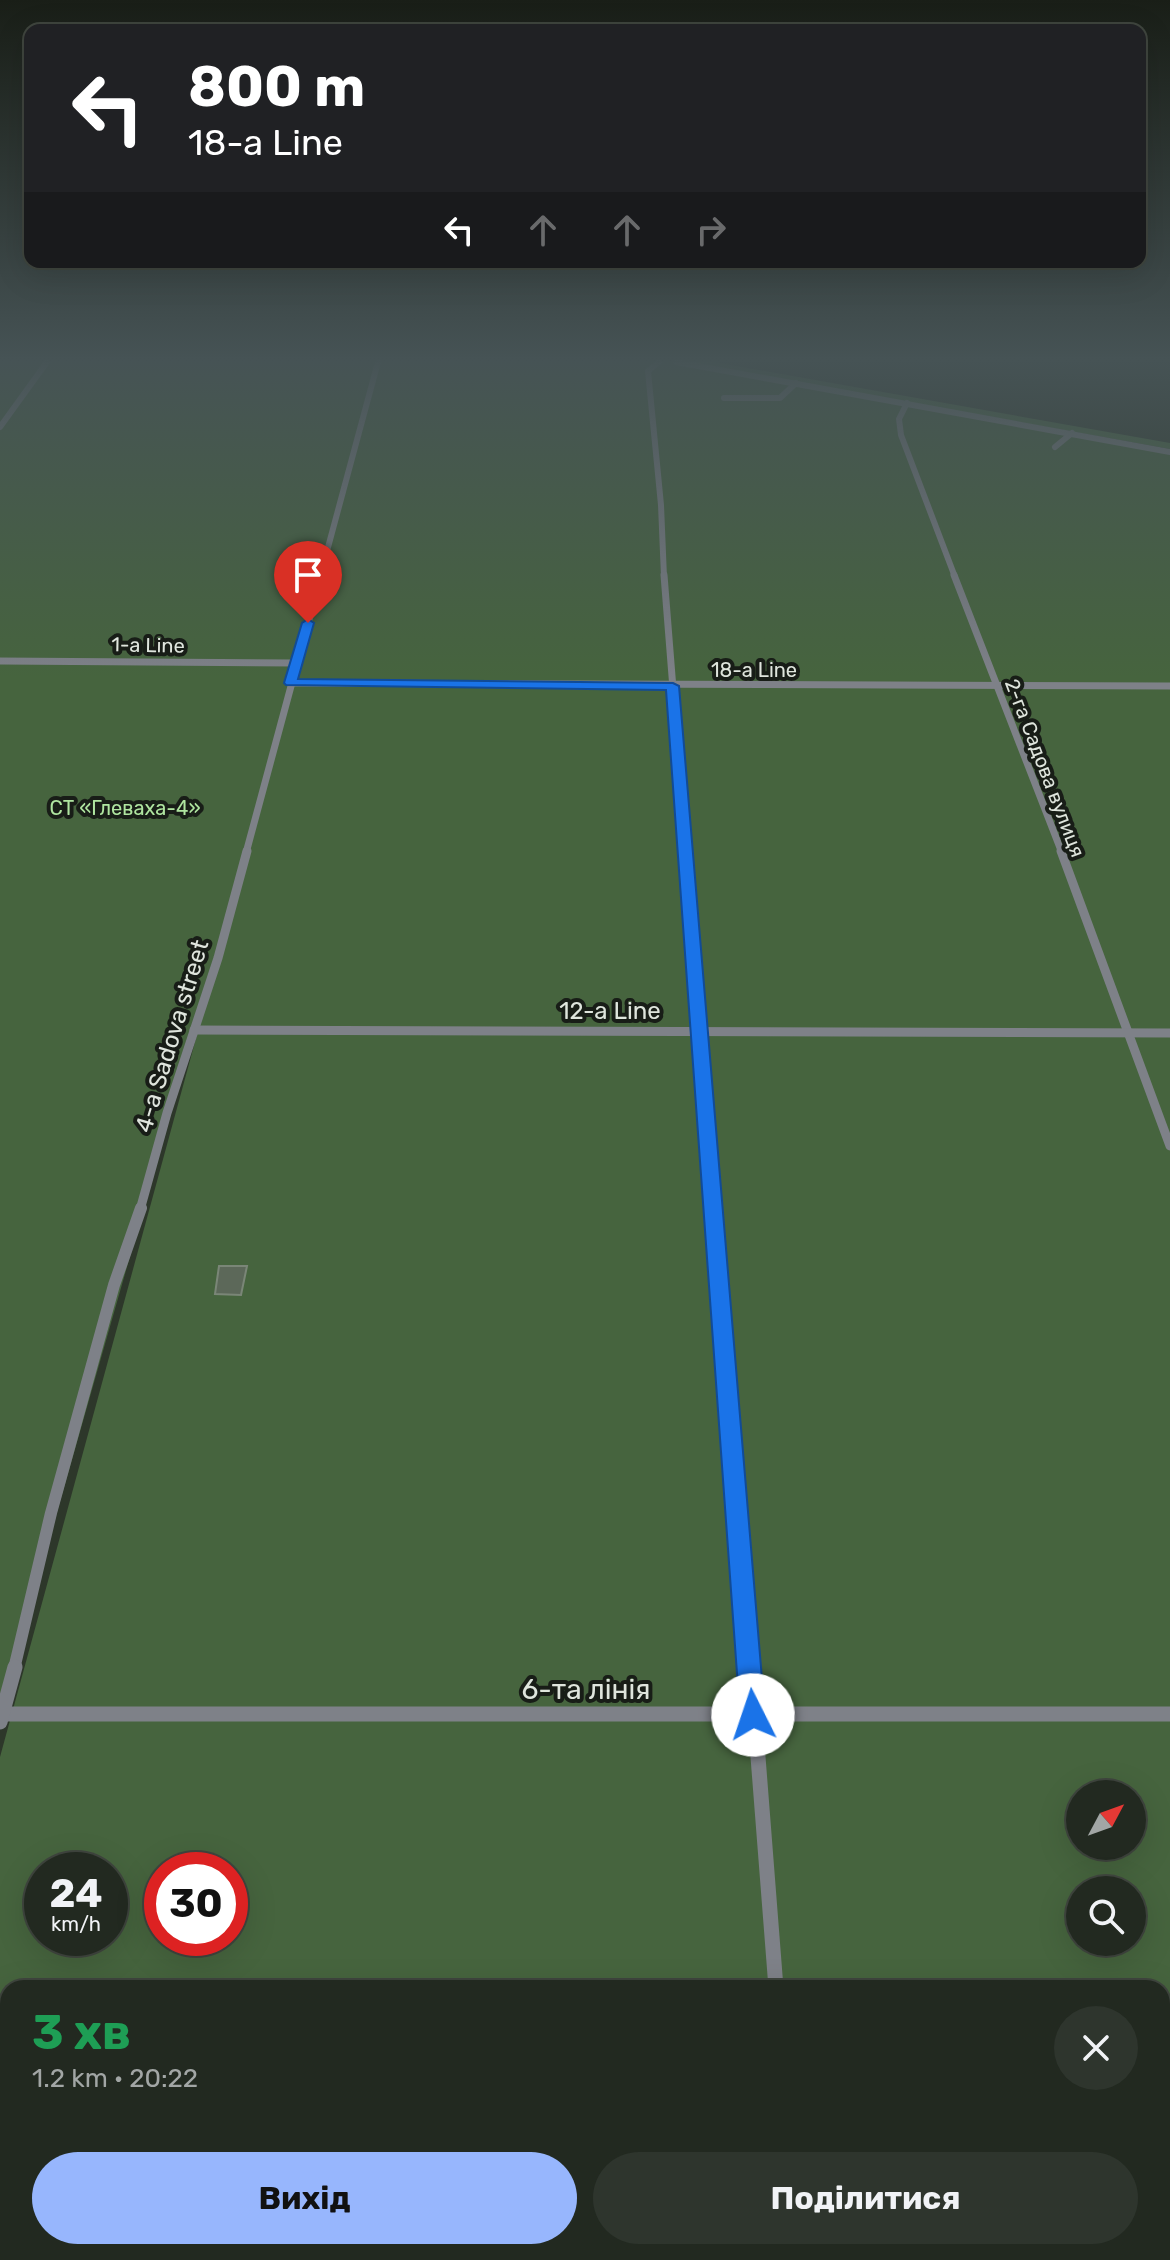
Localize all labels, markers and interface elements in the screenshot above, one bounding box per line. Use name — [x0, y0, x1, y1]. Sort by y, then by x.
text: 800 m — [188, 54, 365, 120]
icon: left — [56, 56, 160, 160]
text: 18-a Line — [188, 121, 343, 164]
icon: left — [437, 208, 481, 252]
icon: ahead — [521, 208, 565, 252]
icon: ahead — [605, 208, 649, 252]
icon: right — [689, 208, 733, 252]
pin — [274, 541, 342, 623]
icon: arrive — [286, 553, 330, 597]
street label: 1-a Line — [111, 632, 185, 658]
street label: 18-a Line — [711, 658, 797, 682]
street label: 2-га Садова вулиця — [1000, 675, 1090, 861]
park label: СТ «Глеваха-4» — [49, 796, 201, 820]
street label: 4-a Sadova street — [129, 936, 215, 1136]
street label: 12-a Line — [559, 997, 661, 1025]
street label: 6-та лінія — [521, 1673, 651, 1706]
position arrow — [711, 1673, 795, 1757]
north arrow — [1066, 1780, 1146, 1860]
map controls — [1066, 1780, 1146, 1956]
speed limit sign: 30 — [144, 1852, 248, 1956]
text: 24 — [49, 1870, 103, 1917]
button: search — [1066, 1876, 1146, 1956]
text: km/h — [51, 1912, 101, 1936]
text: 3 хв — [32, 2004, 131, 2061]
button: close — [1054, 2006, 1138, 2090]
text: 1.2 km · 20:22 — [32, 2063, 198, 2094]
button: Вихід — [32, 2152, 577, 2244]
button: Поділитися — [593, 2152, 1138, 2244]

